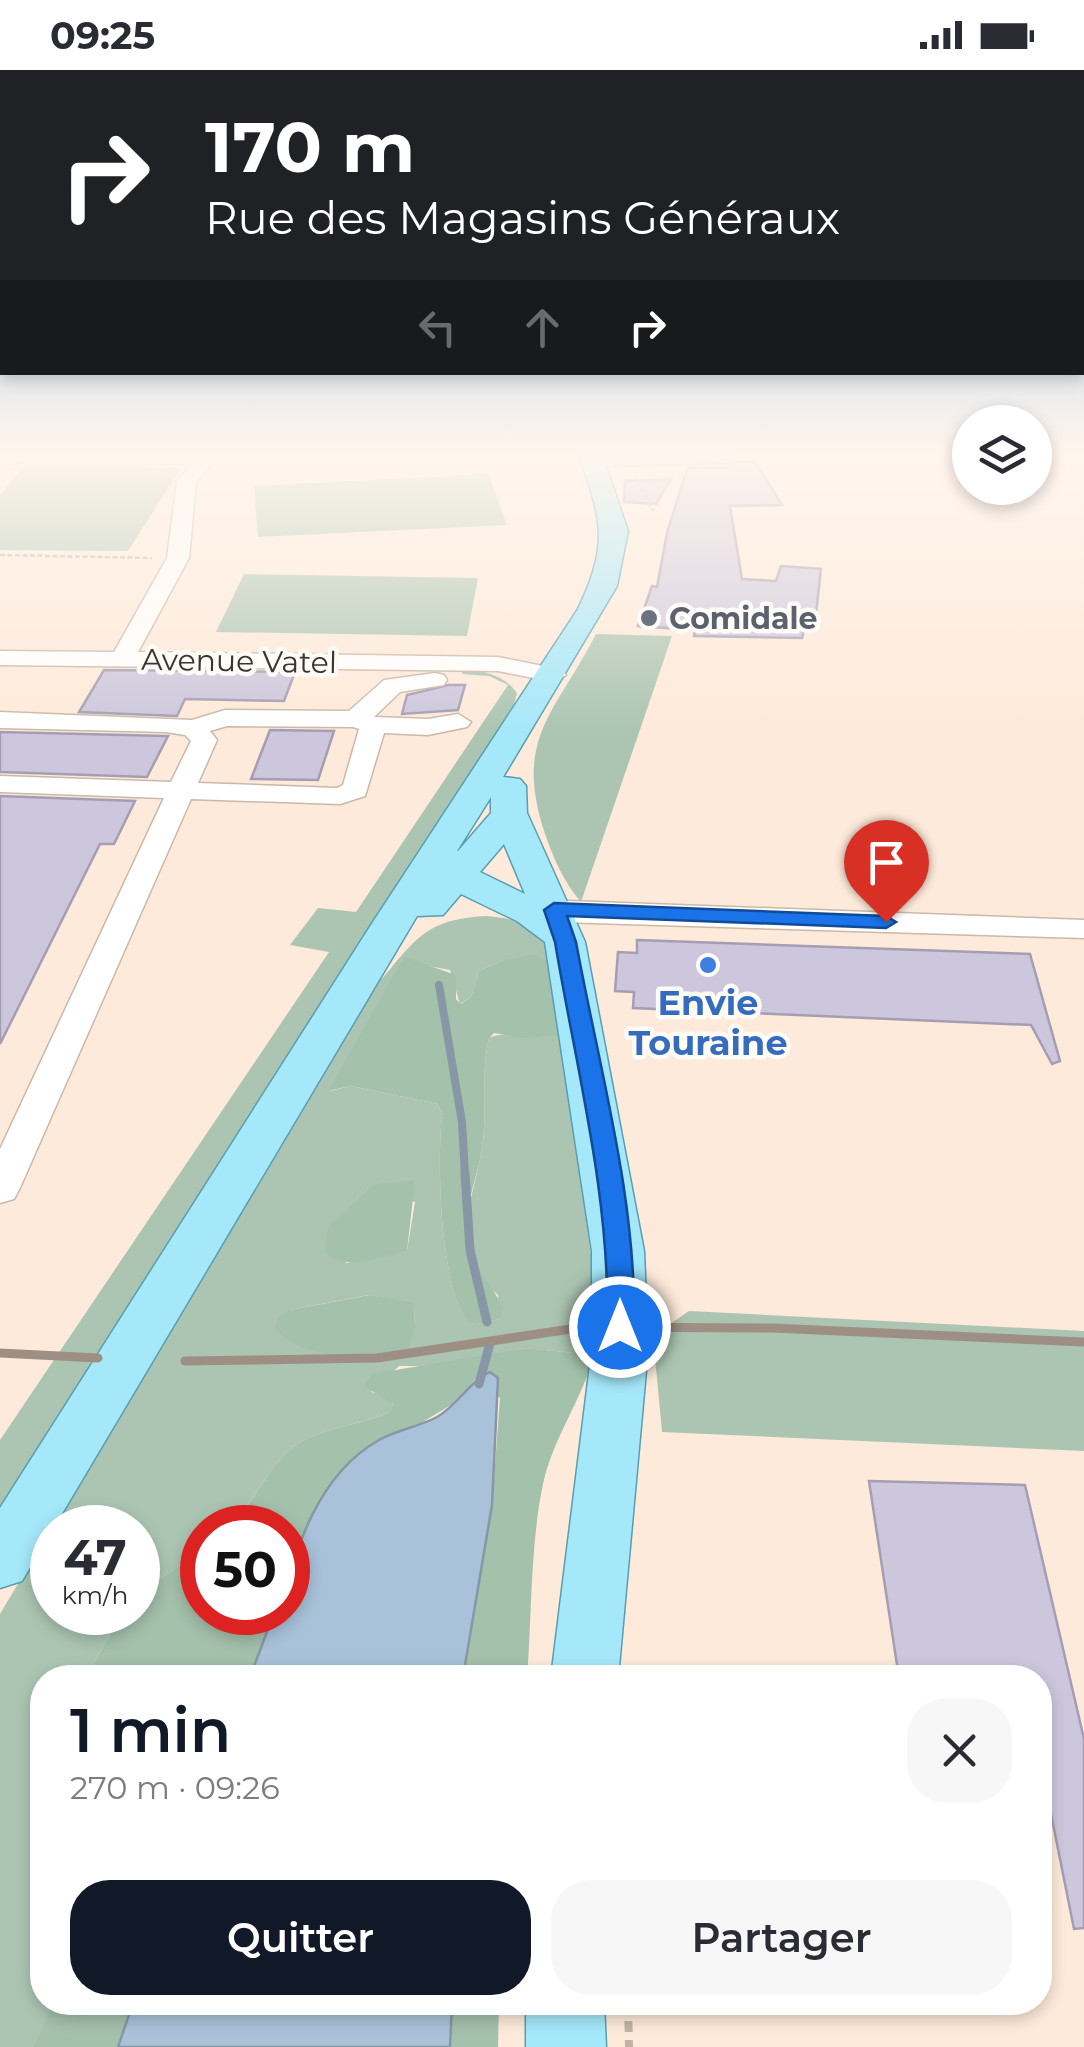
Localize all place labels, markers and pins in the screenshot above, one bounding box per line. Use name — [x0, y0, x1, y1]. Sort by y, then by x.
place label: Comidale — [669, 600, 818, 637]
marker: Comidale — [638, 607, 660, 629]
pin — [844, 820, 929, 923]
marker: Envie Touraine — [697, 954, 719, 976]
place label: Envie Touraine — [629, 981, 787, 1064]

